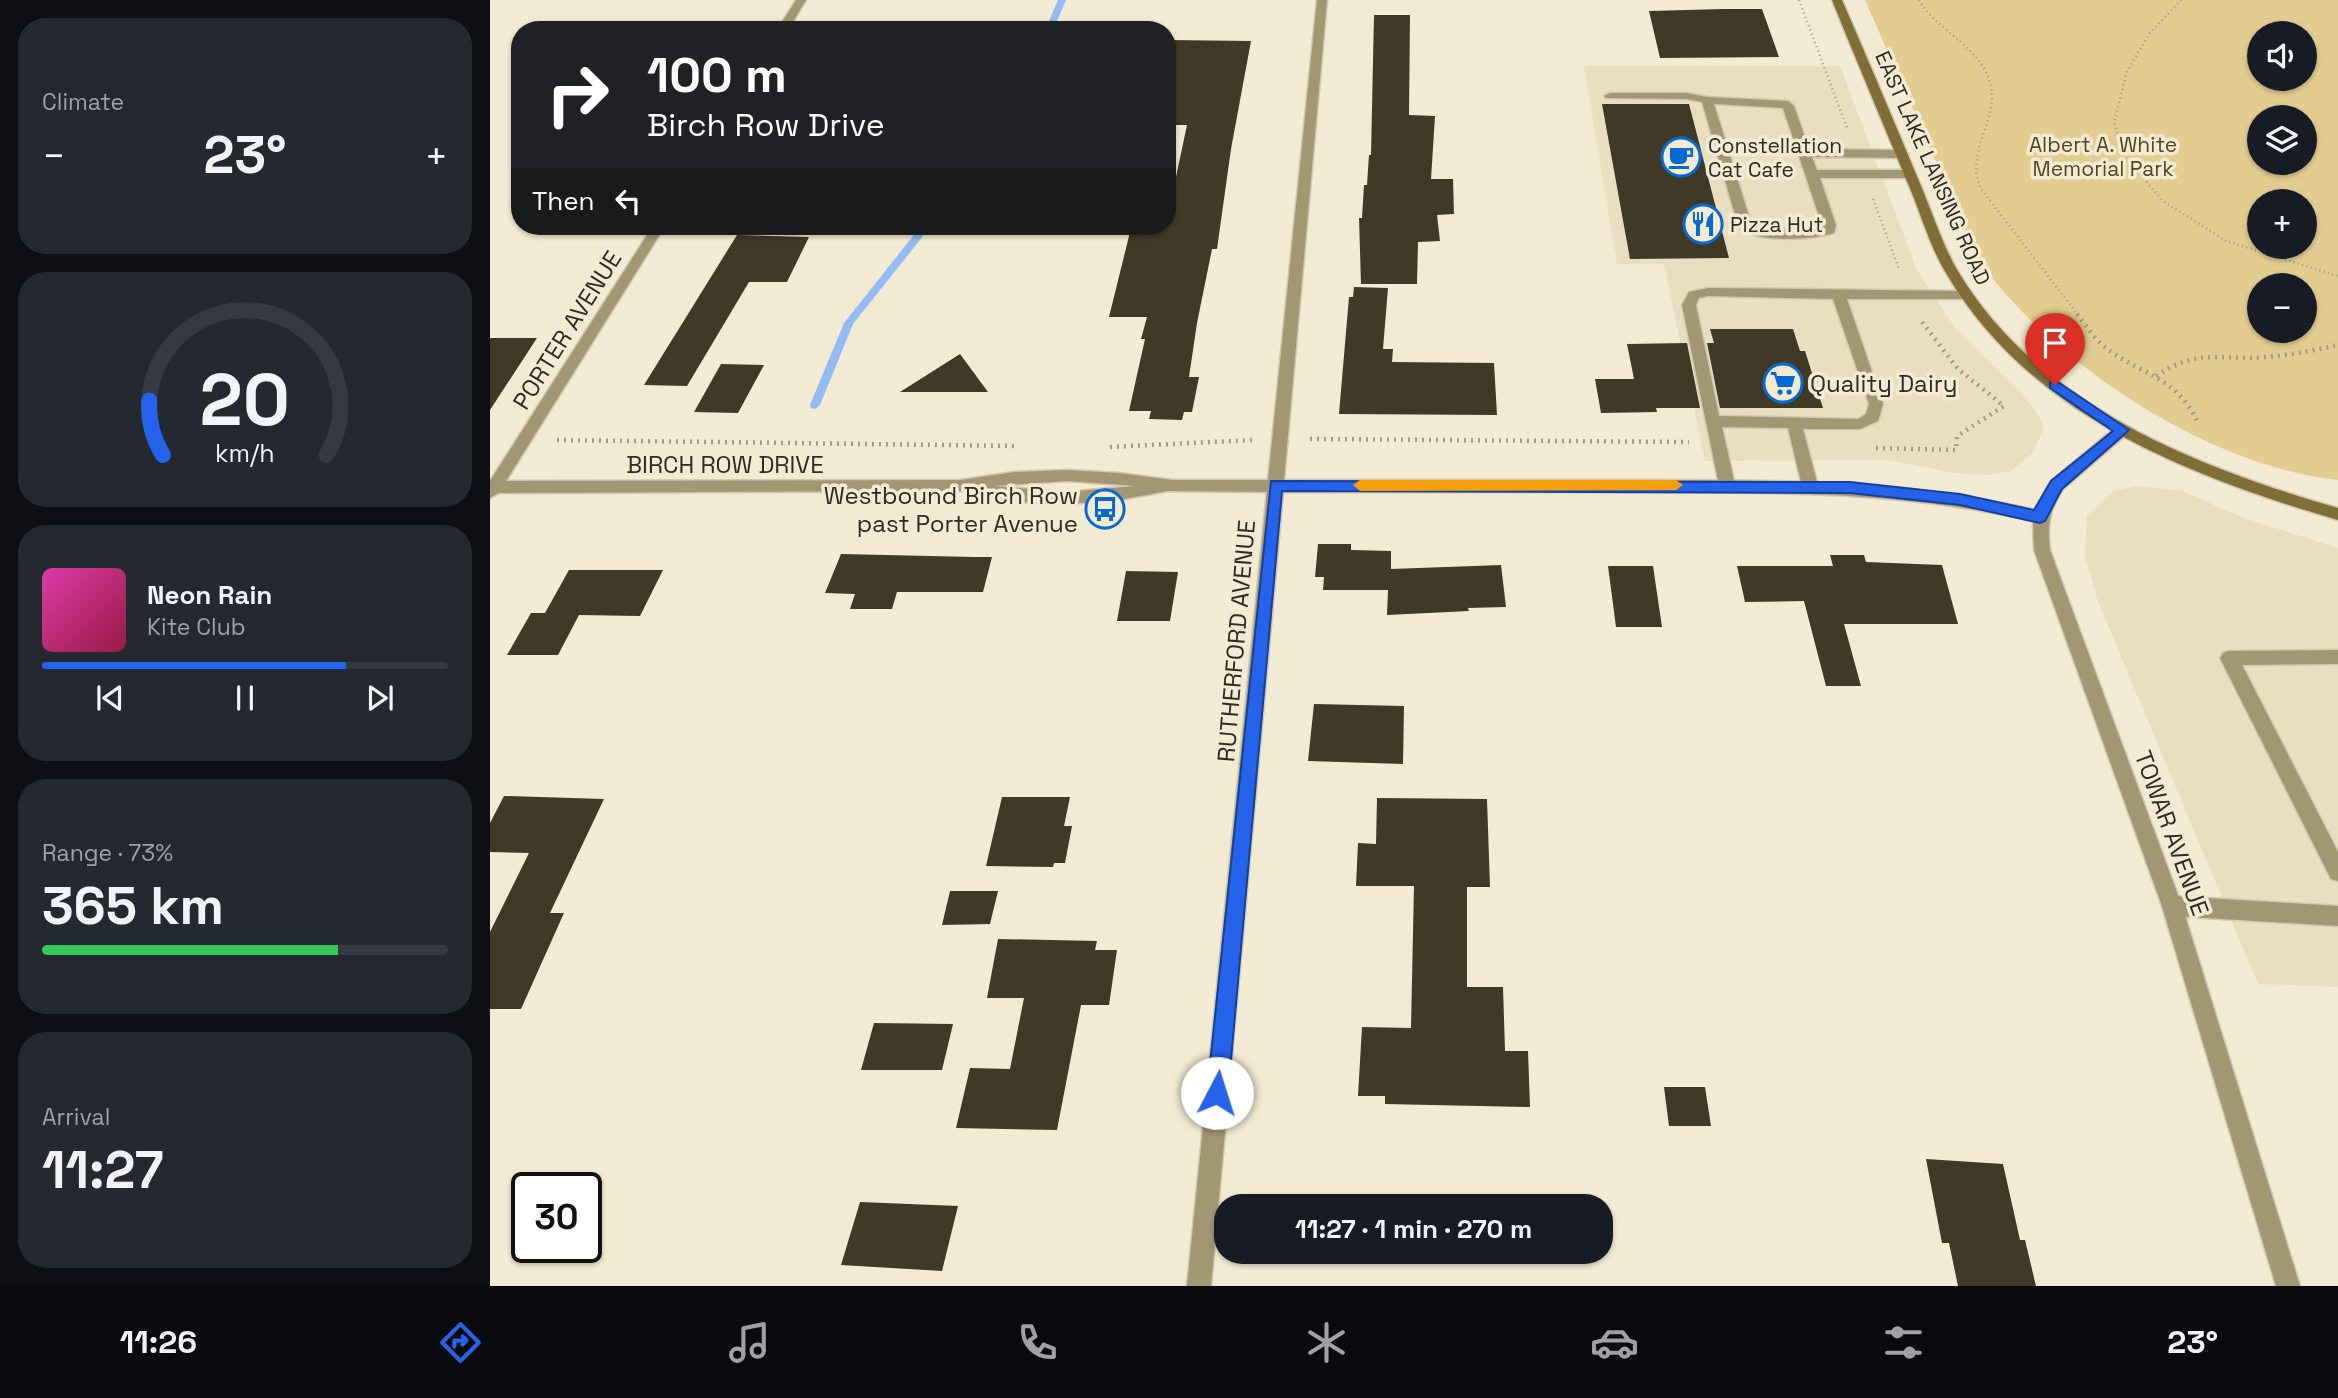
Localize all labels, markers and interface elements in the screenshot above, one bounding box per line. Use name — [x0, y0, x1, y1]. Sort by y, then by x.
map controls — [2247, 21, 2317, 343]
button: sound — [2247, 21, 2317, 91]
text: 100 m — [647, 44, 787, 106]
street label: EAST LAKE LANSING ROAD — [1869, 47, 1997, 289]
icon: right — [532, 49, 623, 140]
text: Climate — [42, 87, 124, 117]
text: Birch Row Drive — [647, 105, 885, 145]
button: layers — [2247, 105, 2317, 175]
text: 23° — [204, 122, 287, 188]
park label: Albert A. White Memorial Park — [2029, 131, 2177, 182]
text: − — [42, 132, 66, 180]
text: + — [424, 132, 448, 180]
place label: Constellation Cat Cafe — [1708, 132, 1842, 183]
cafe icon: Constellation Cat Cafe — [1660, 136, 1702, 178]
icon: left — [609, 182, 647, 220]
text: Then — [532, 184, 595, 218]
button: + — [2247, 189, 2317, 259]
restaurant icon: Pizza Hut — [1682, 203, 1724, 245]
place label: Pizza Hut — [1730, 211, 1823, 238]
street label: PORTER AVENUE — [506, 245, 628, 415]
button: − — [2247, 273, 2317, 343]
pin — [2025, 313, 2085, 385]
icon: arrive — [2036, 324, 2074, 362]
text: 20 — [200, 354, 290, 447]
supermarket icon: Quality Dairy — [1762, 362, 1804, 404]
place label: Quality Dairy — [1810, 368, 1958, 399]
text: km/h — [215, 437, 275, 469]
street label: BIRCH ROW DRIVE — [626, 449, 824, 480]
place label: Westbound Birch Row past Porter Avenue — [824, 480, 1078, 539]
bus stop icon: Westbound Birch Row past Porter Avenue — [1084, 488, 1126, 530]
street label: RUTHERFORD AVENUE — [1210, 519, 1262, 763]
text: Neon Rain — [147, 578, 272, 612]
text: Kite Club — [147, 612, 246, 642]
icon: previous — [91, 679, 129, 717]
icon: pause — [226, 679, 264, 717]
icon: next — [361, 679, 399, 717]
street label: TOWAR AVENUE — [2128, 746, 2216, 920]
text: Range · 73% — [42, 838, 173, 868]
text: 365 km — [42, 873, 224, 939]
position arrow — [1180, 1056, 1254, 1130]
text: Arrival — [42, 1102, 110, 1132]
text: 11:27 — [42, 1137, 164, 1203]
speed limit sign: 30 — [511, 1172, 602, 1263]
text: 11:27 · 1 min · 270 m — [1295, 1212, 1532, 1246]
icon: directions — [436, 1318, 485, 1367]
icon: music — [725, 1318, 774, 1367]
icon: phone — [1013, 1318, 1062, 1367]
icon: climate — [1302, 1318, 1351, 1367]
icon: car — [1590, 1318, 1639, 1367]
icon: filters — [1879, 1318, 1928, 1367]
text: 11:26 — [120, 1322, 197, 1362]
text: 23° — [2167, 1322, 2218, 1362]

